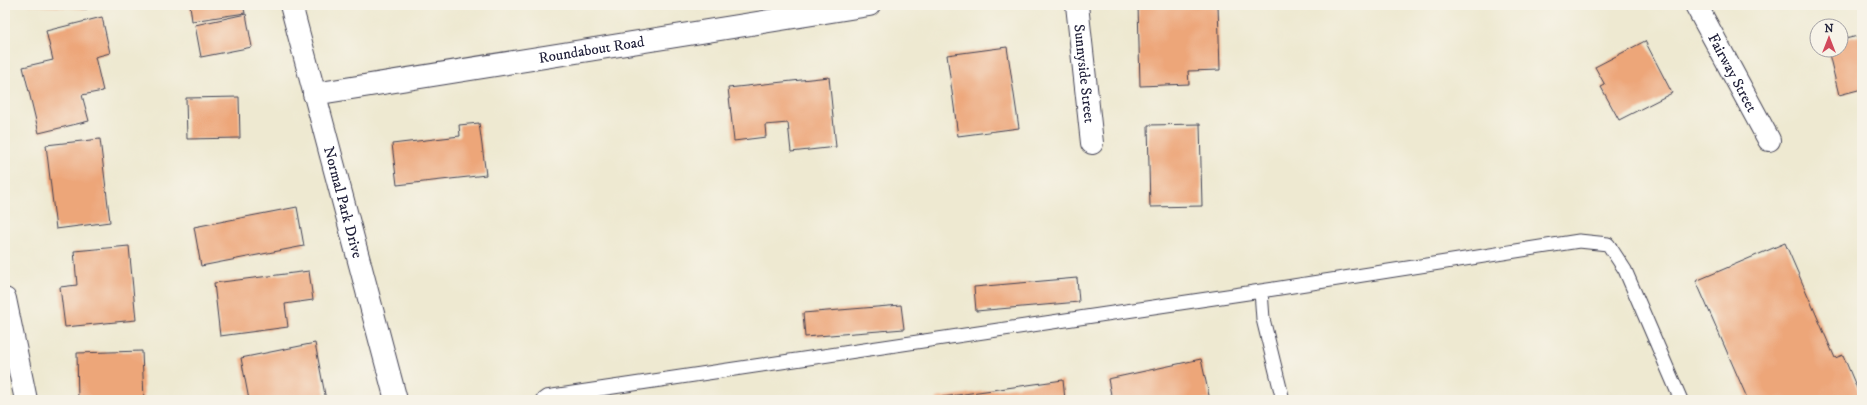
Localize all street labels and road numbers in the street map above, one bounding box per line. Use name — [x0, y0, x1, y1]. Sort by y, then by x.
street label: Sunnyside Street — [1069, 23, 1099, 124]
street label: Fairway Street — [1703, 30, 1761, 116]
street label: Roundabout Road — [537, 32, 646, 68]
street label: Normal Park Drive — [319, 144, 367, 260]

